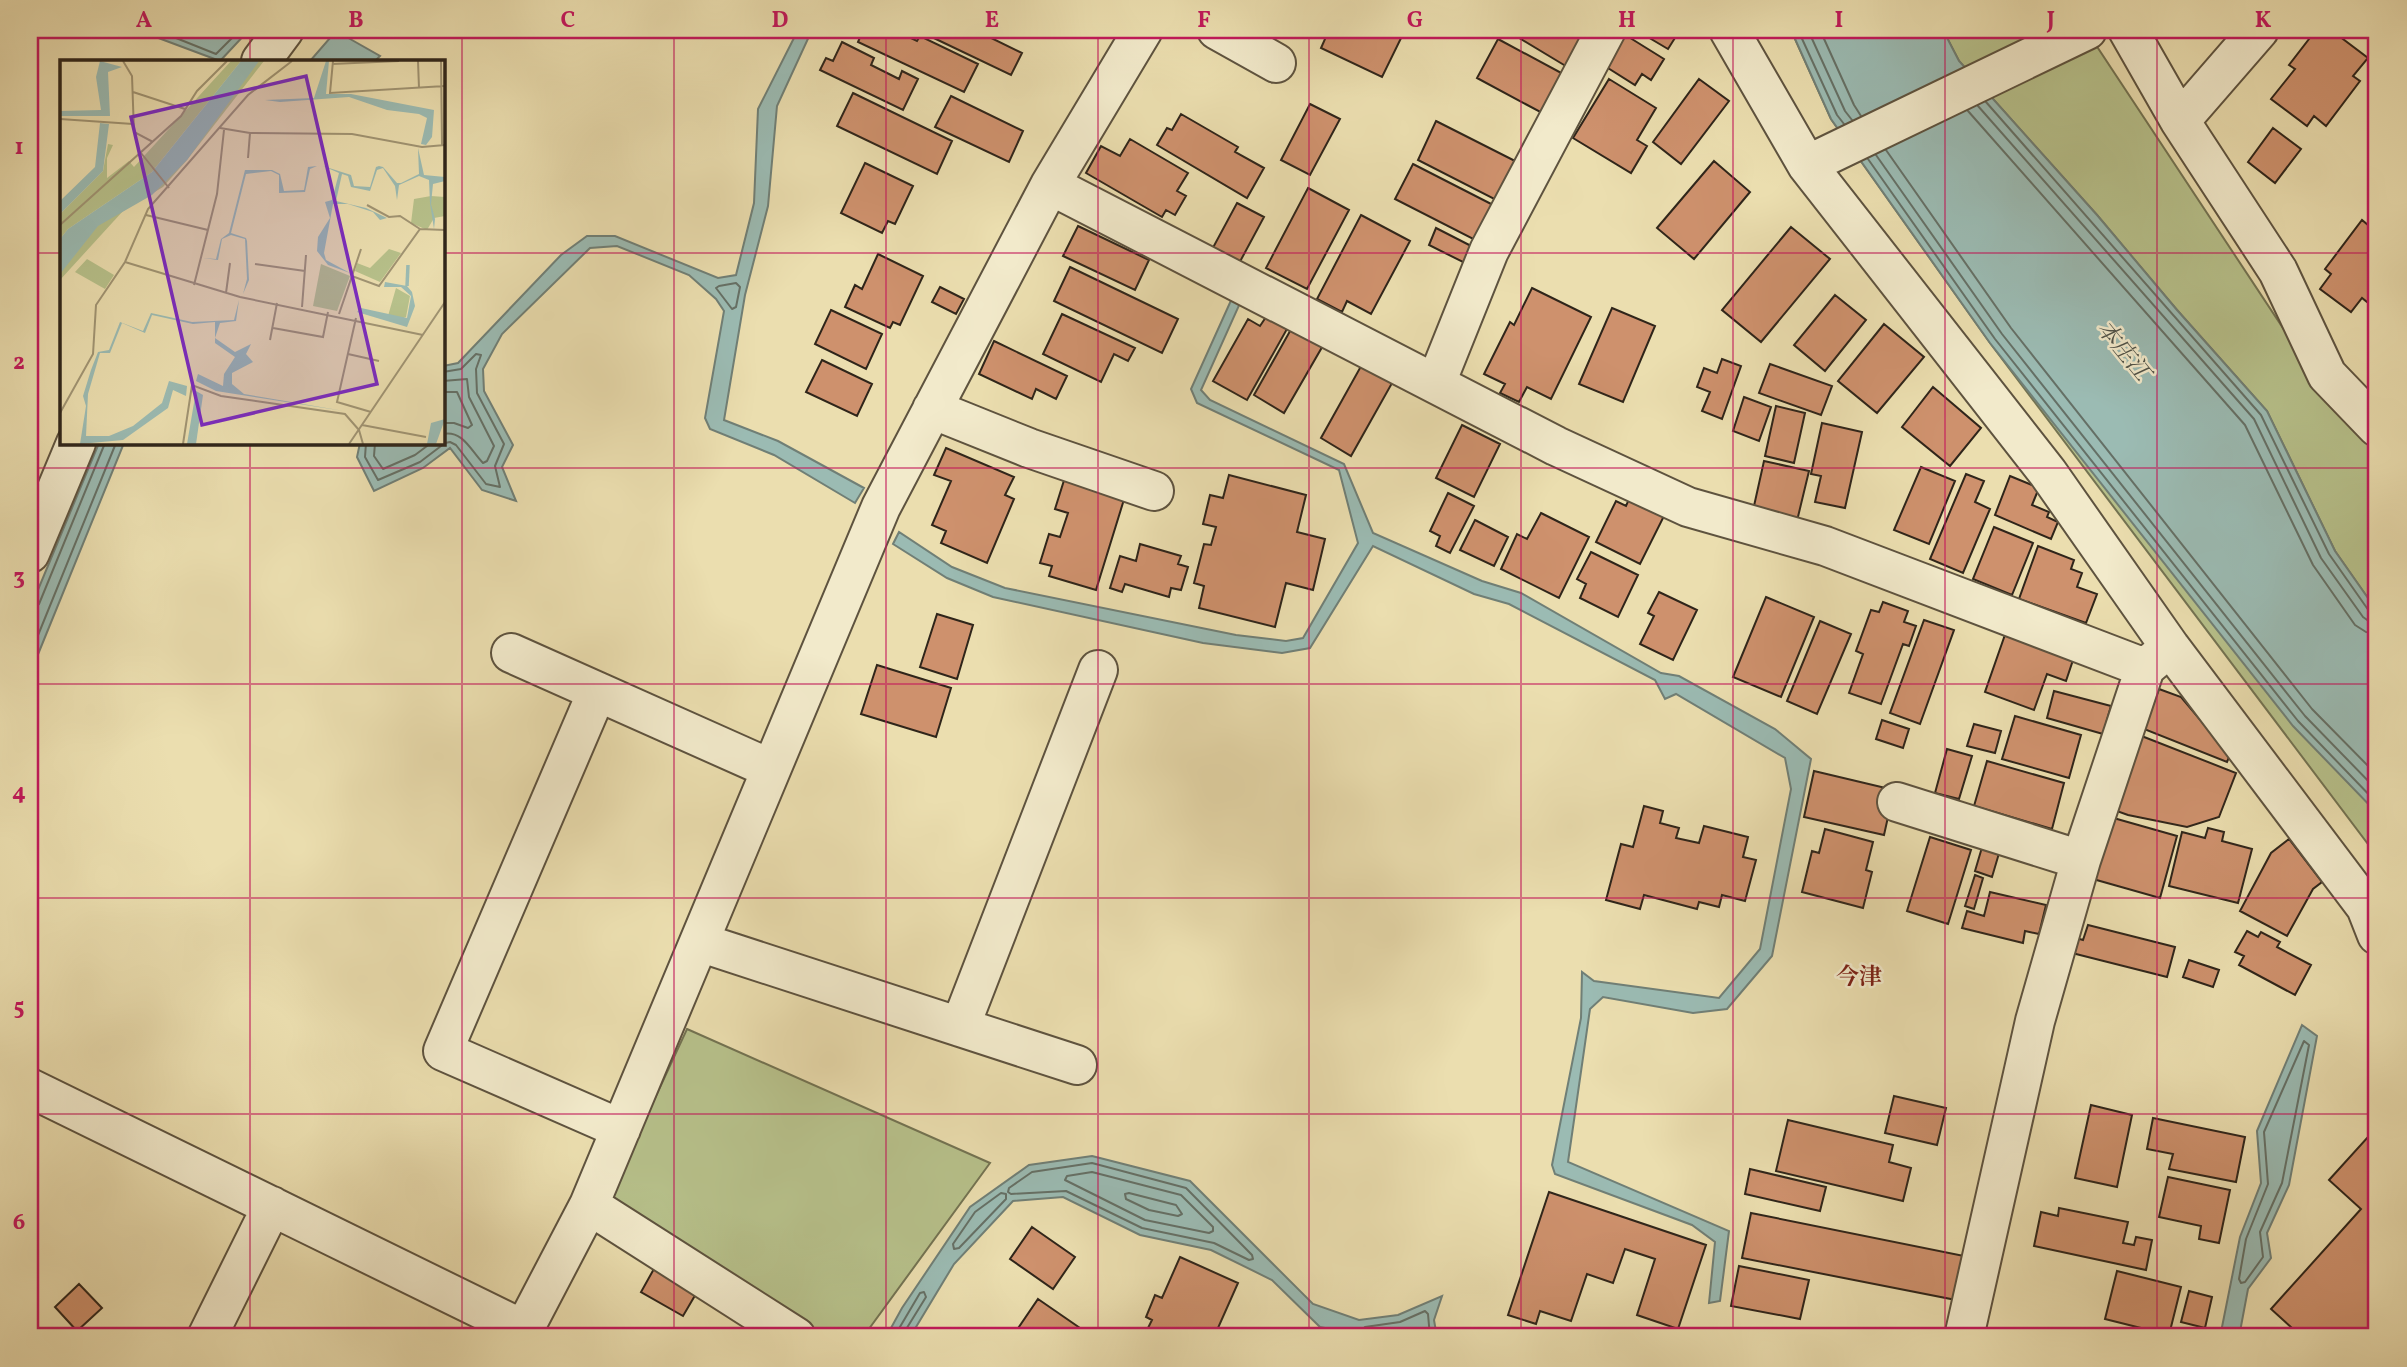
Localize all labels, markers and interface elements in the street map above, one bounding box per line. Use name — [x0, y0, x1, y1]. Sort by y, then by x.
text: A — [136, 5, 152, 37]
text: B — [348, 5, 364, 37]
text: C — [561, 5, 575, 37]
text: D — [772, 5, 789, 37]
text: E — [985, 5, 999, 37]
text: F — [1197, 5, 1211, 37]
text: G — [1407, 5, 1423, 37]
text: H — [1618, 5, 1636, 37]
text: I — [1835, 5, 1843, 37]
text: J — [2046, 5, 2055, 37]
text: K — [2255, 5, 2272, 37]
inset map — [60, 60, 444, 444]
text: 1 — [14, 132, 24, 164]
water label: 本庄江 — [2088, 314, 2158, 390]
text: 2 — [13, 347, 25, 379]
text: 3 — [13, 562, 25, 594]
text: 4 — [12, 777, 26, 809]
district label: 今津 — [1836, 962, 1882, 994]
text: 5 — [13, 992, 25, 1024]
text: 6 — [13, 1207, 25, 1239]

